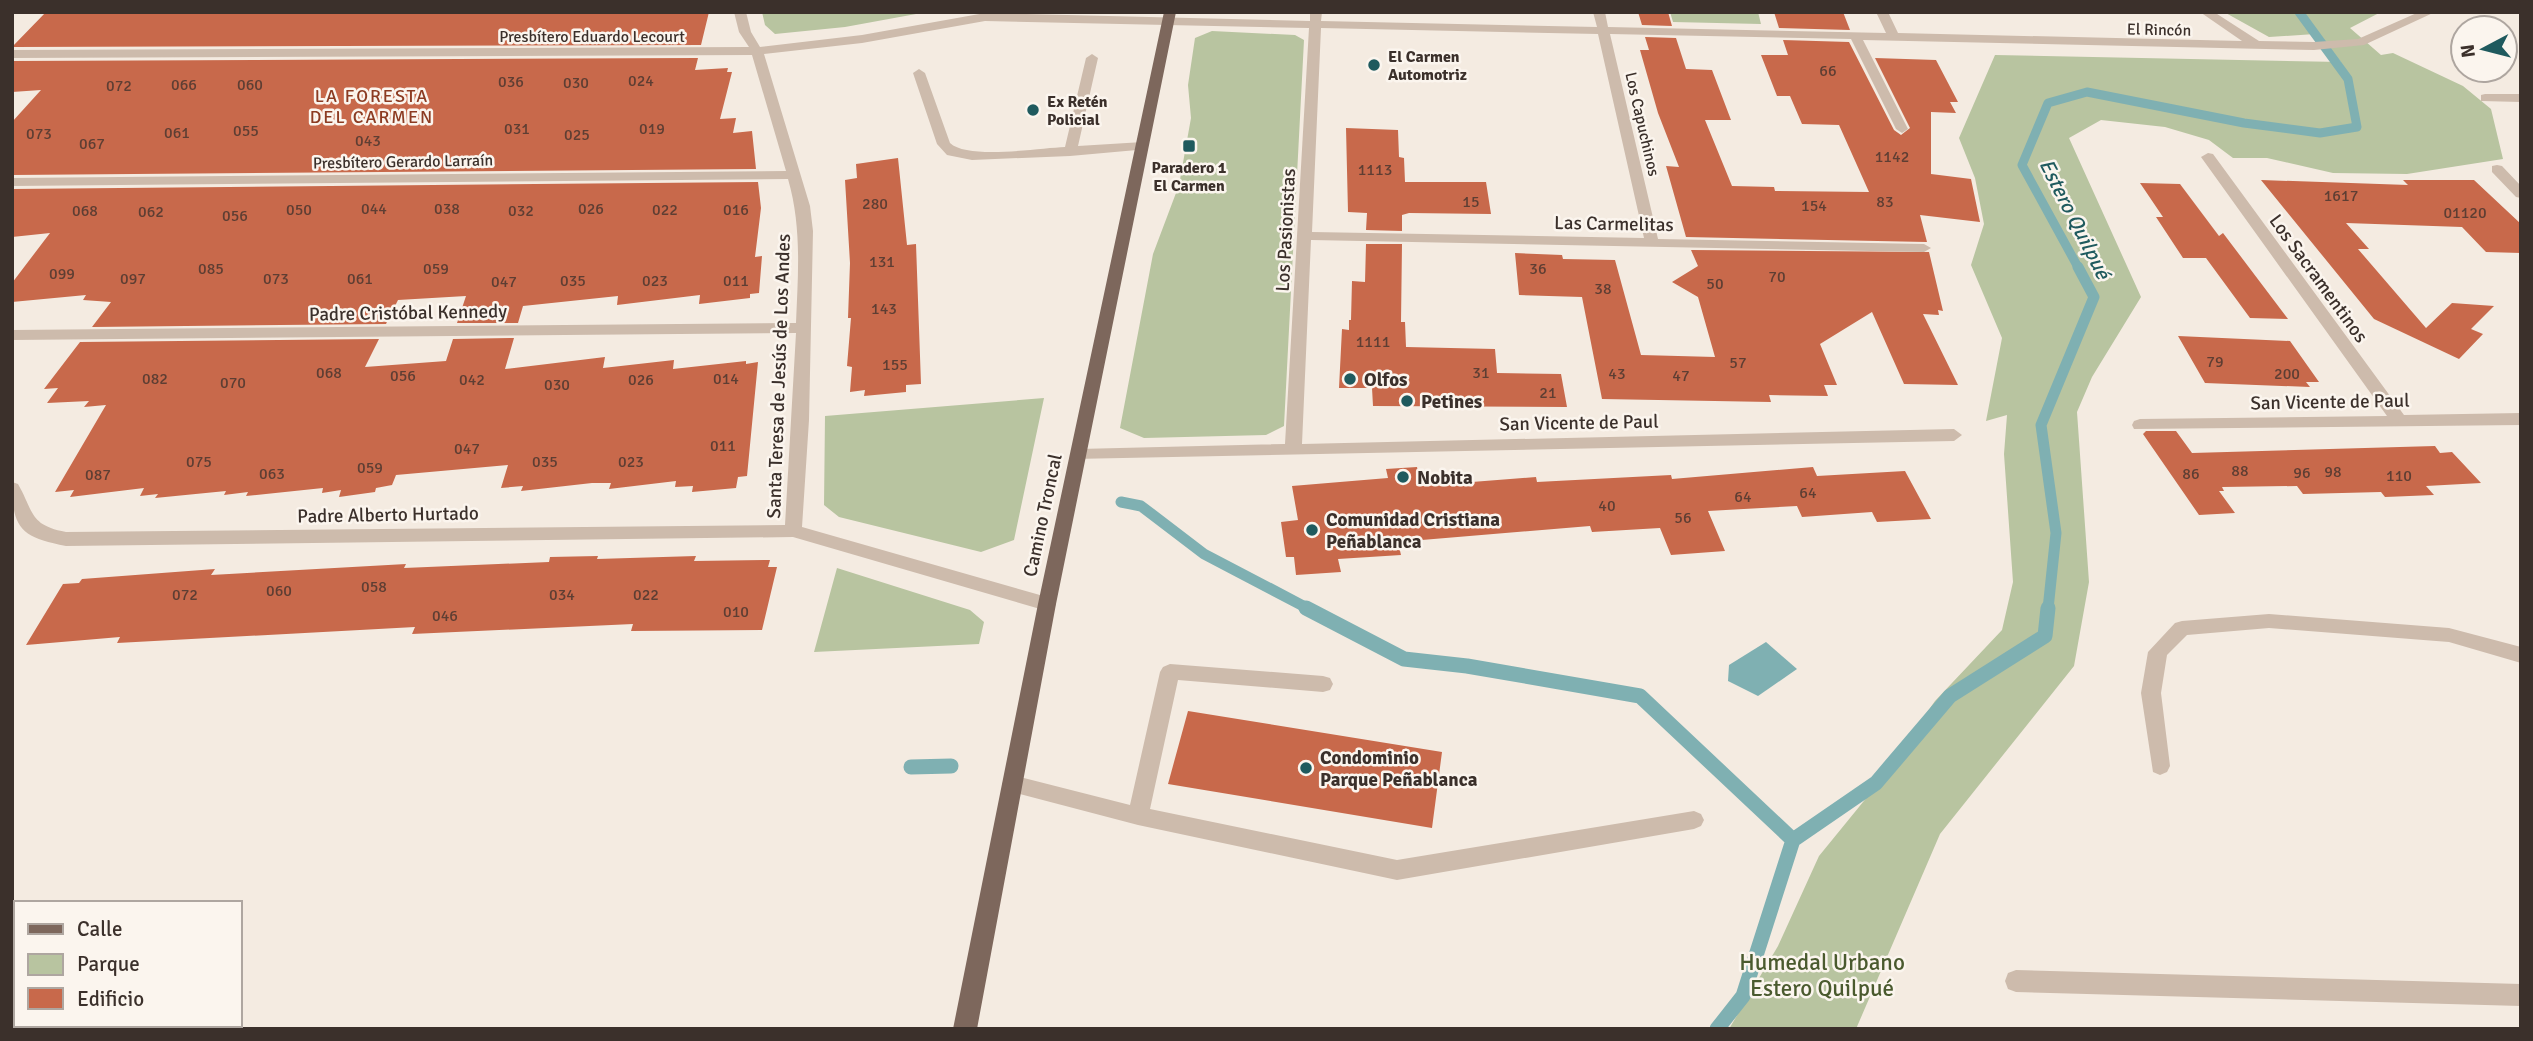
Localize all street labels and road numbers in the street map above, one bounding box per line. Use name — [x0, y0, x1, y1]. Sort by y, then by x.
street label: El Rincón — [2127, 19, 2191, 41]
street label: Presbítero Eduardo Lecourt — [499, 27, 685, 47]
street label: Los Capuchinos — [1620, 70, 1664, 178]
street label: Presbítero Gerardo Larraín — [313, 150, 493, 174]
street label: Los Pasionistas — [1271, 168, 1301, 292]
street label: Los Sacramentinos — [2264, 210, 2373, 347]
street label: Las Carmelitas — [1554, 211, 1674, 237]
street label: Santa Teresa de Jesús de Los Andes — [762, 233, 796, 519]
street label: Padre Cristóbal Kennedy — [309, 299, 507, 327]
street label: San Vicente de Paul — [2250, 389, 2410, 415]
street label: San Vicente de Paul — [1499, 410, 1659, 436]
street label: Camino Troncal — [1018, 451, 1068, 579]
street label: Padre Alberto Hurtado — [297, 501, 479, 529]

